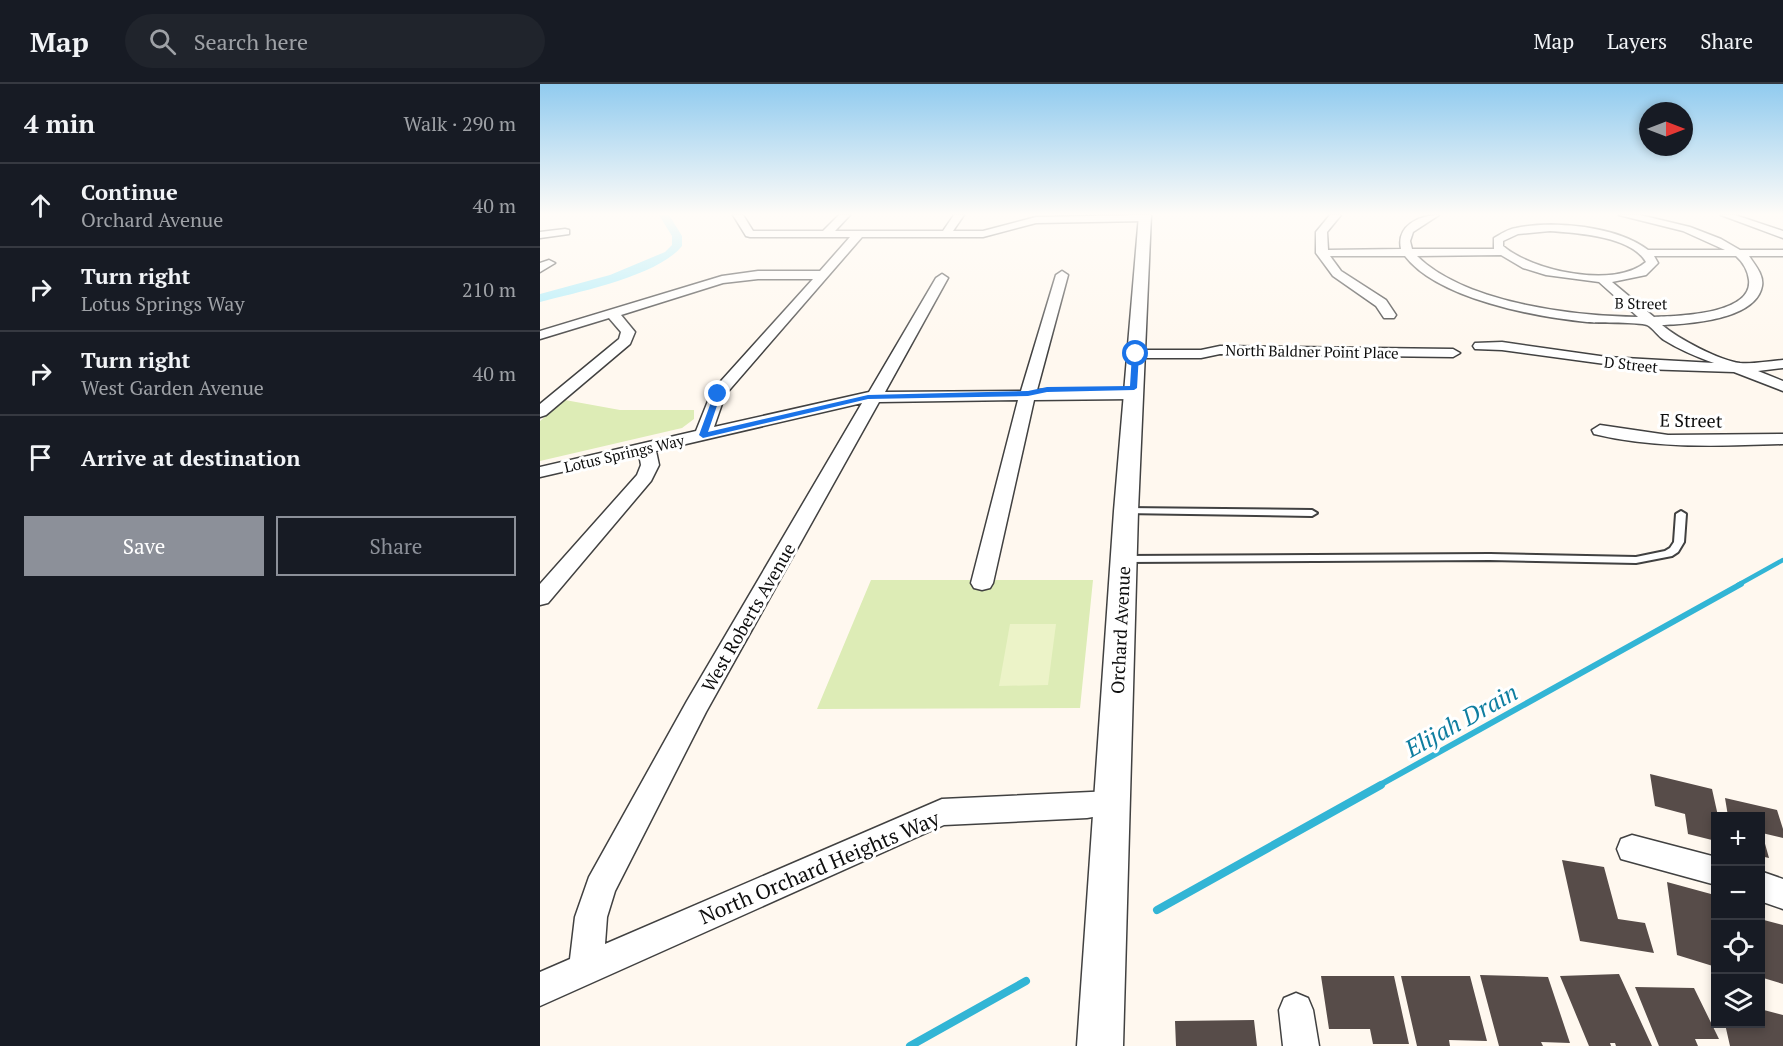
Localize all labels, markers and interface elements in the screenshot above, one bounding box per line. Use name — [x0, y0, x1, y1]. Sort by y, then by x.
search box — [125, 14, 545, 68]
text: Map — [30, 23, 89, 60]
icon: search — [146, 25, 179, 58]
text: Search here — [194, 27, 308, 56]
text: Map — [1533, 27, 1574, 55]
text: Layers — [1607, 27, 1667, 55]
text: Share — [1700, 27, 1753, 55]
north arrow — [1639, 102, 1693, 156]
text: 4 min — [24, 106, 95, 140]
text: Walk · 290 m — [404, 110, 516, 137]
text: Continue — [81, 177, 178, 206]
icon: ahead — [24, 189, 57, 222]
text: 40 m — [473, 192, 516, 219]
text: Orchard Avenue — [81, 206, 223, 233]
text: Turn right — [81, 261, 190, 290]
icon: right — [24, 273, 57, 306]
text: 210 m — [462, 276, 516, 303]
text: Lotus Springs Way — [81, 290, 244, 317]
street label: B Street — [1614, 293, 1668, 313]
street label: North Baldner Point Place — [1225, 339, 1399, 363]
route start — [1122, 340, 1148, 366]
text: Turn right — [81, 345, 190, 374]
street label: D Street — [1603, 351, 1659, 377]
icon: right — [24, 357, 57, 390]
text: 40 m — [473, 360, 516, 387]
text: West Garden Avenue — [81, 374, 264, 401]
route end — [704, 380, 730, 406]
street label: E Street — [1659, 407, 1723, 433]
street label: Lotus Springs Way — [562, 429, 686, 477]
icon: arrive — [24, 441, 57, 474]
text: Arrive at destination — [81, 443, 300, 472]
button: Save — [24, 516, 264, 576]
button: Share — [276, 516, 516, 576]
street label: West Roberts Avenue — [696, 538, 800, 696]
street label: Orchard Avenue — [1105, 565, 1135, 695]
water label: Elijah Drain — [1398, 676, 1523, 765]
street label: North Orchard Heights Way — [695, 803, 944, 930]
map controls — [1711, 812, 1765, 1028]
button: + — [1711, 812, 1765, 866]
button: − — [1711, 866, 1765, 920]
button: locate — [1711, 920, 1765, 974]
button: layers — [1711, 974, 1765, 1028]

